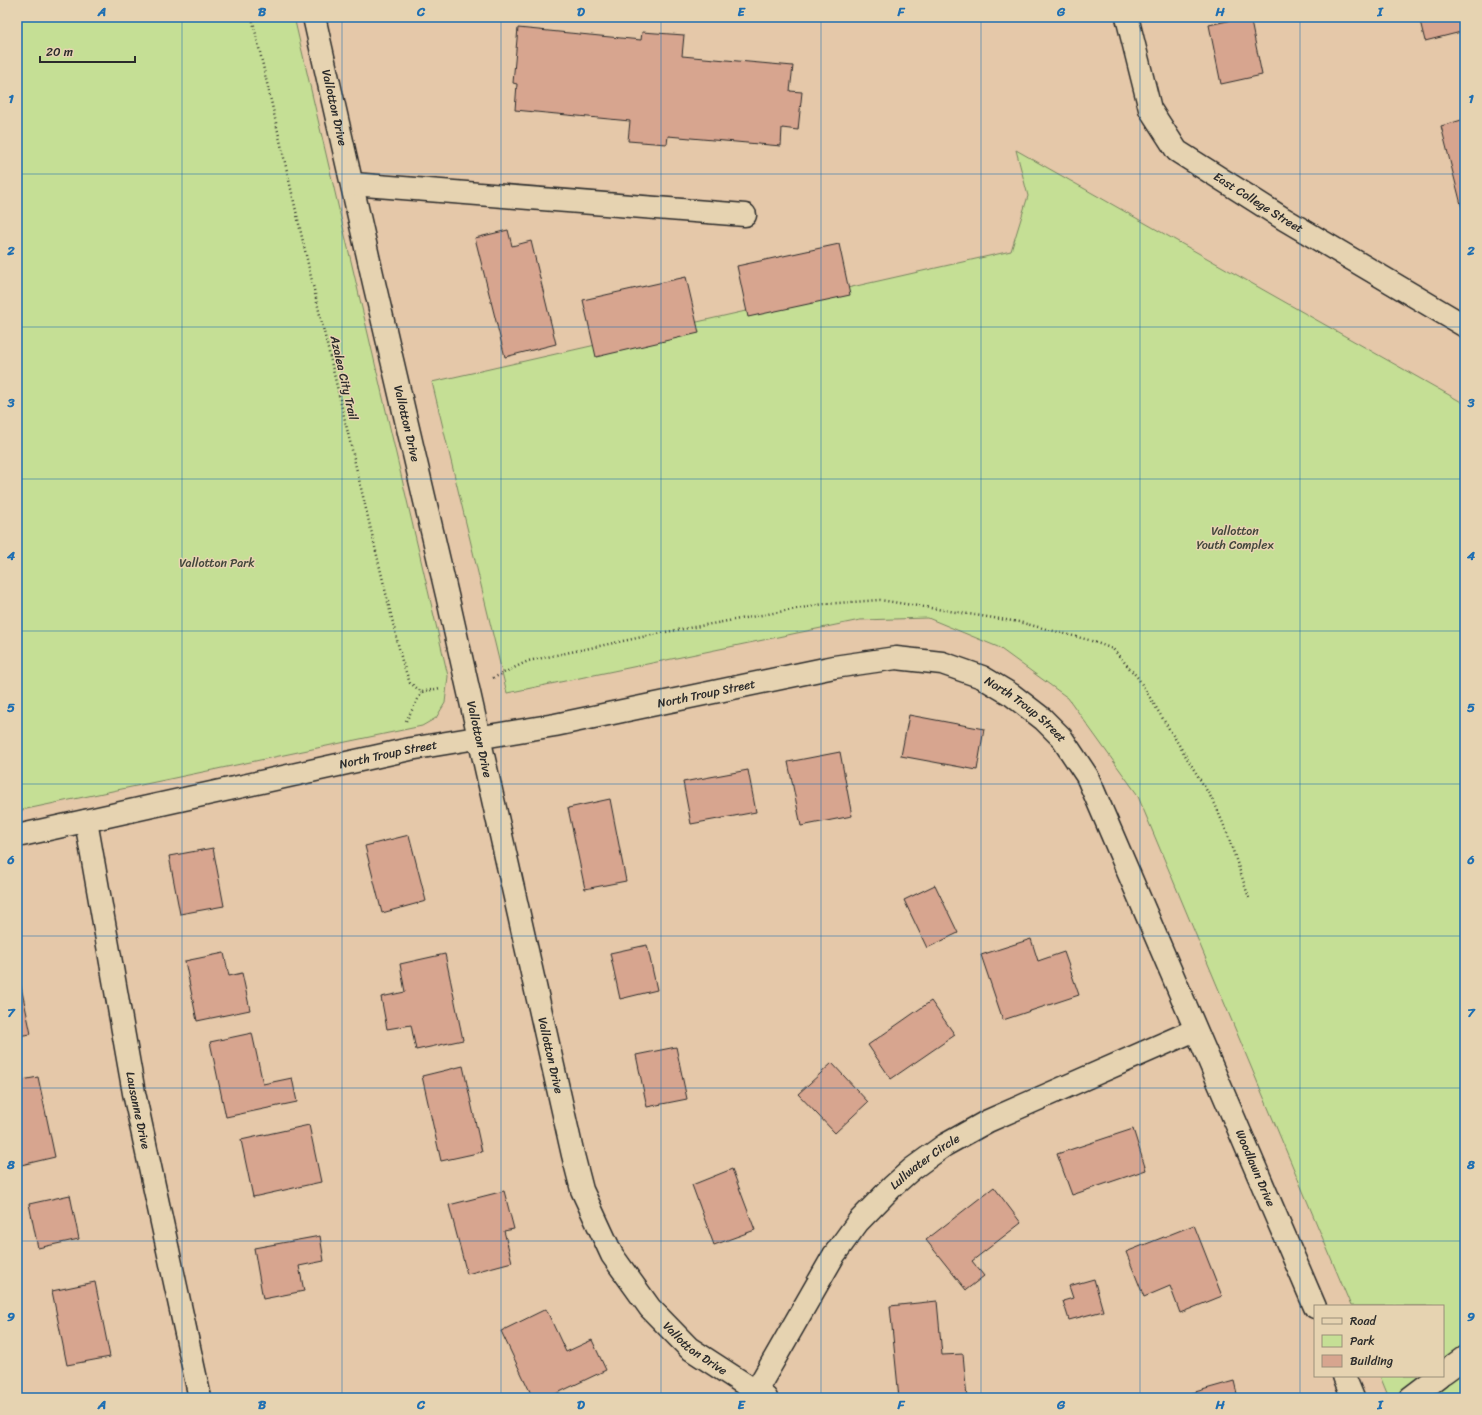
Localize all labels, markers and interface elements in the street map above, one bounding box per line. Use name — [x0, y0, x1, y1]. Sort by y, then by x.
text: A — [97, 0, 106, 23]
text: B — [258, 0, 267, 23]
text: C — [416, 0, 426, 23]
text: D — [577, 0, 585, 23]
text: E — [737, 0, 746, 23]
text: F — [896, 0, 905, 23]
text: G — [1056, 0, 1066, 23]
text: H — [1214, 0, 1225, 23]
text: I — [1376, 0, 1384, 23]
scale bar — [40, 38, 135, 64]
text: 20 m — [46, 41, 73, 63]
street label: Vallotton Drive — [315, 67, 354, 148]
text: 1 — [8, 87, 14, 110]
text: 1 — [1468, 87, 1474, 110]
street label: East College Street — [1209, 166, 1308, 239]
text: 2 — [6, 239, 15, 262]
text: 2 — [1466, 239, 1475, 262]
street label: Azalea City Trail — [323, 333, 365, 423]
street label: Vallotton Drive — [387, 383, 426, 464]
text: 3 — [6, 391, 15, 414]
text: 3 — [1466, 391, 1475, 414]
park label: Vallotton Youth Complex — [1196, 520, 1274, 556]
text: 4 — [6, 544, 16, 567]
text: 4 — [1466, 544, 1476, 567]
park label: Vallotton Park — [179, 552, 255, 574]
street label: North Troup Street — [980, 670, 1073, 747]
street label: North Troup Street — [655, 673, 757, 714]
text: 5 — [7, 696, 15, 719]
text: 5 — [1467, 696, 1475, 719]
street label: Vallotton Drive — [460, 699, 499, 780]
street label: North Troup Street — [337, 734, 439, 775]
text: 6 — [6, 848, 15, 871]
text: 6 — [1466, 848, 1475, 871]
text: 7 — [7, 1001, 16, 1024]
text: 7 — [1467, 1001, 1476, 1024]
street label: Vallotton Drive — [531, 1015, 570, 1096]
street label: Lausanne Drive — [119, 1070, 157, 1151]
street label: Woodlawn Drive — [1229, 1126, 1282, 1210]
street label: Lullwater Circle — [884, 1128, 964, 1195]
text: 8 — [6, 1153, 15, 1176]
text: 8 — [1466, 1153, 1475, 1176]
text: 9 — [7, 1305, 15, 1328]
legend — [1314, 1305, 1444, 1377]
text: 9 — [1467, 1305, 1475, 1328]
text: Road — [1350, 1310, 1377, 1332]
street label: Vallotton Drive — [657, 1316, 732, 1381]
text: Park — [1350, 1330, 1375, 1352]
text: Building — [1350, 1350, 1393, 1372]
text: A — [97, 1393, 106, 1415]
text: B — [258, 1393, 267, 1415]
text: C — [416, 1393, 426, 1415]
text: D — [577, 1393, 585, 1415]
text: E — [737, 1393, 746, 1415]
text: F — [896, 1393, 905, 1415]
text: G — [1056, 1393, 1066, 1415]
text: H — [1214, 1393, 1225, 1415]
text: I — [1376, 1393, 1384, 1415]

